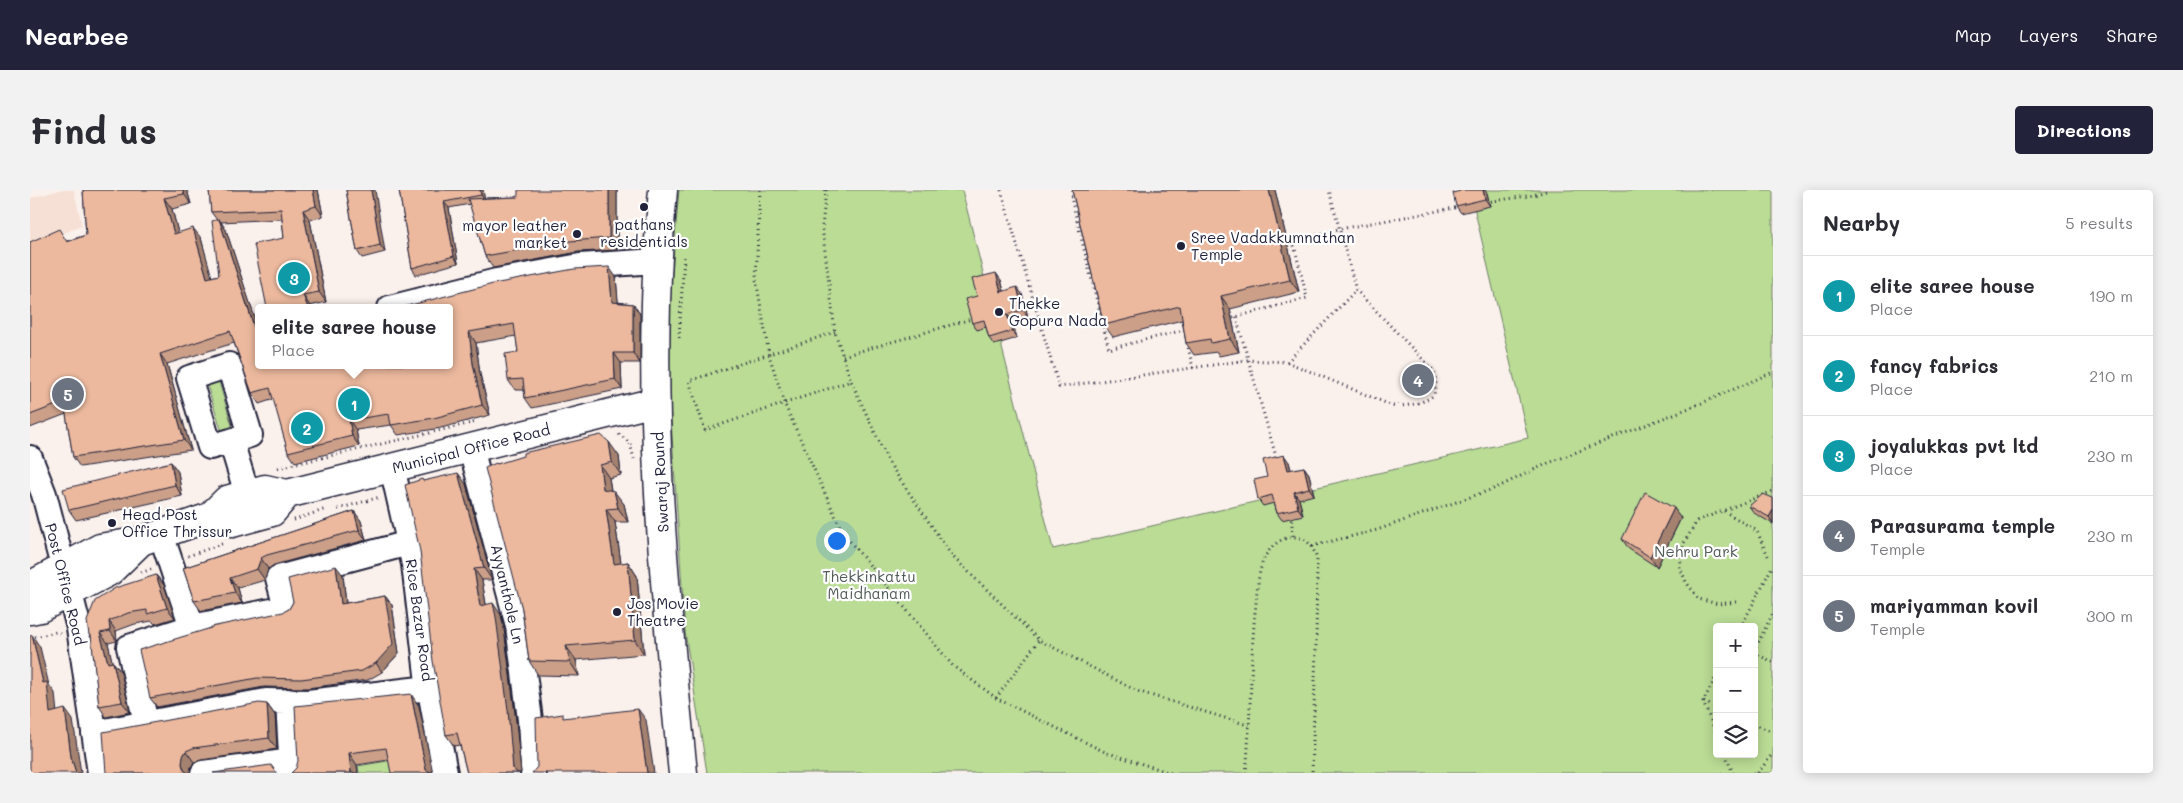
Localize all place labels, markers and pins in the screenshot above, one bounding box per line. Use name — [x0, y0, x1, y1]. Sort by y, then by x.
marker: pathans residentials — [638, 201, 650, 213]
place label: pathans residentials — [600, 214, 688, 251]
place label: mayor leather market — [462, 215, 567, 252]
place label: Sree Vadakkumnathan Temple — [1191, 227, 1355, 264]
marker: mayor leather market — [571, 228, 583, 240]
marker: Sree Vadakkumnathan Temple — [1175, 240, 1187, 252]
pin: 3 — [278, 259, 310, 297]
place label: Thekke Gopura Nada — [1009, 293, 1107, 330]
marker: Thekke Gopura Nada — [993, 306, 1005, 318]
pin: 4 — [1402, 361, 1434, 399]
pin: 5 — [52, 375, 84, 413]
pin: 1 — [338, 385, 370, 423]
pin: 2 — [291, 409, 323, 447]
place label: Head Post Office Thrissur — [122, 504, 232, 541]
marker: Head Post Office Thrissur — [106, 517, 118, 529]
place label: Jos Movie Theatre — [627, 593, 699, 630]
marker: Jos Movie Theatre — [611, 606, 623, 618]

